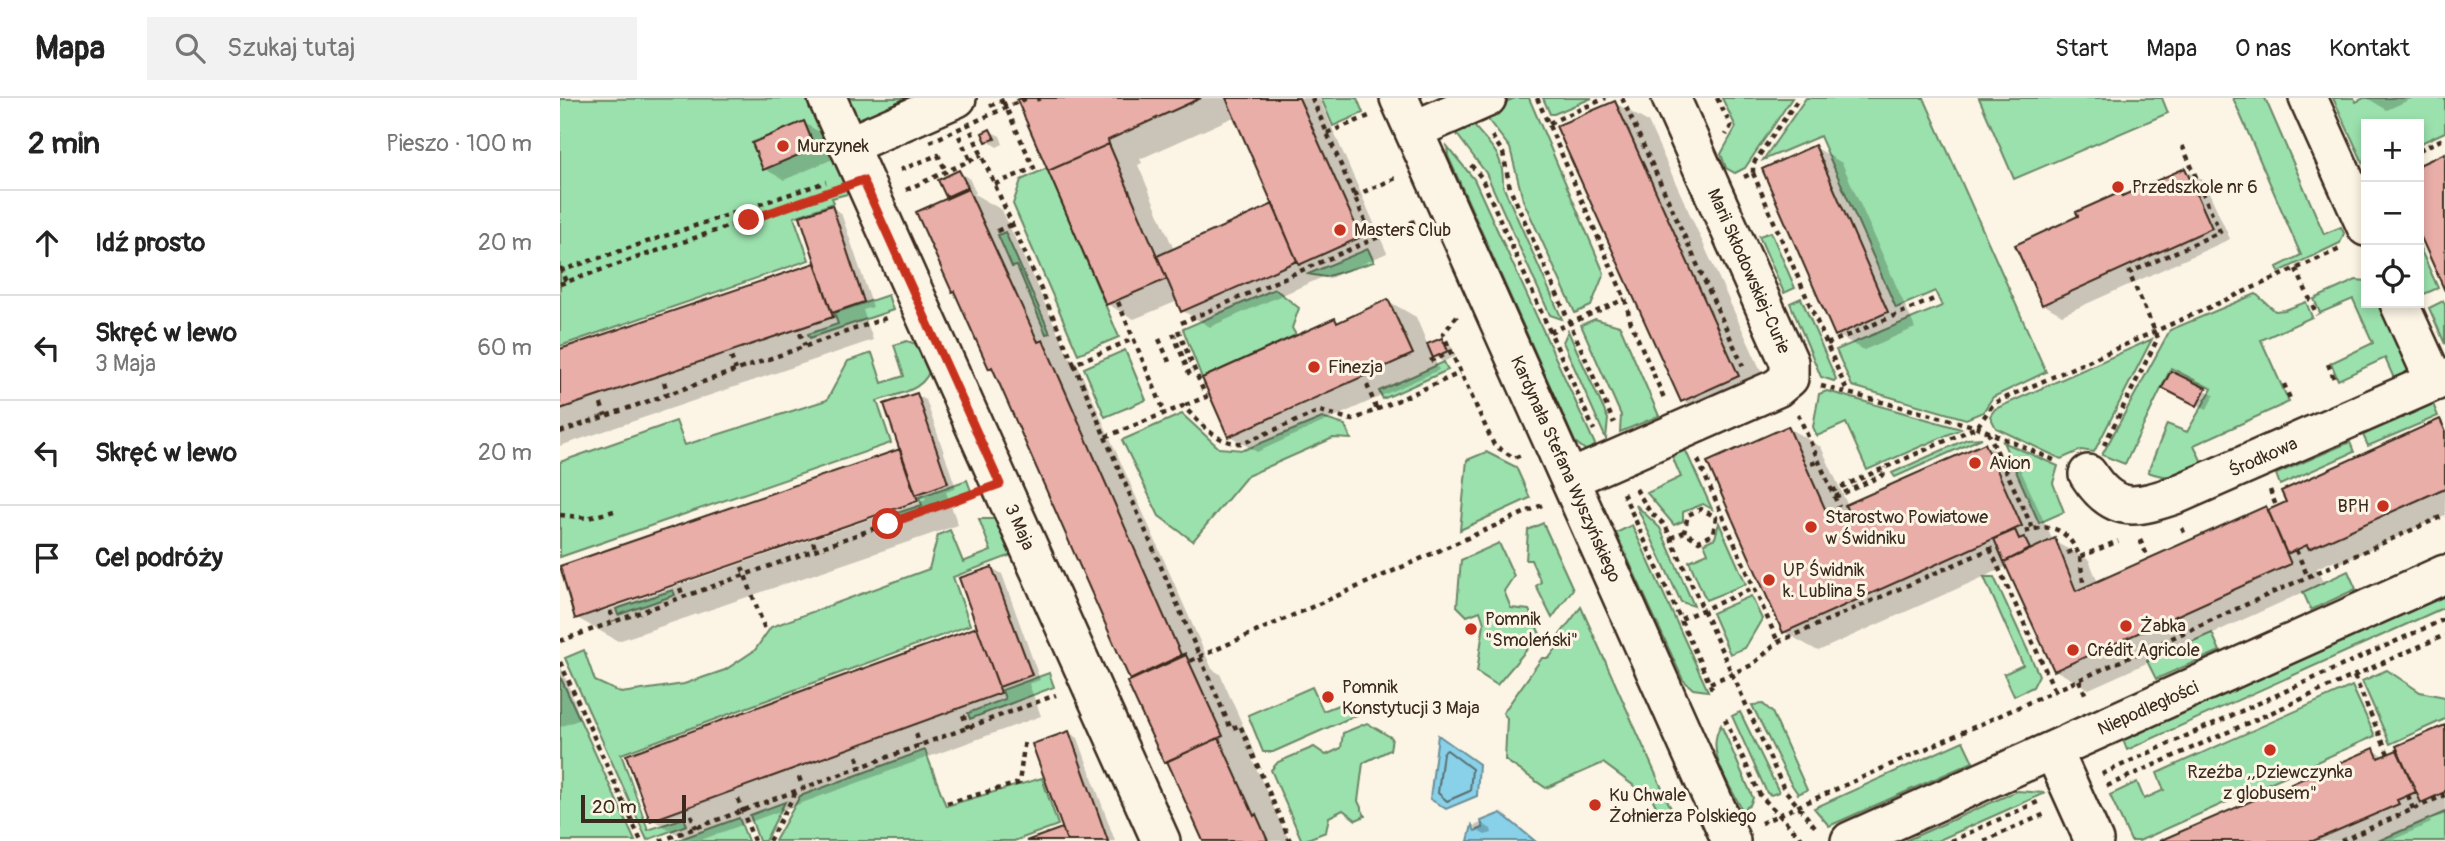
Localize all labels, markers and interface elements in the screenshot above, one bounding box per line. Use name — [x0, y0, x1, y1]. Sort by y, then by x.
search box — [147, 17, 637, 80]
text: Mapa — [35, 28, 105, 69]
icon: search — [171, 29, 209, 67]
text: Szukaj tutaj — [227, 32, 355, 64]
text: Start — [2055, 34, 2108, 63]
text: Mapa — [2146, 34, 2197, 63]
text: O nas — [2235, 34, 2291, 63]
text: Kontakt — [2329, 34, 2410, 63]
map controls — [2361, 119, 2424, 308]
button: + — [2361, 119, 2424, 182]
text: 2 min — [28, 125, 100, 162]
text: Pieszo · 100 m — [386, 129, 532, 158]
place label: Murzynek — [797, 135, 870, 158]
marker: Murzynek — [775, 138, 791, 154]
place label: Przedszkole nr 6 — [2132, 176, 2258, 199]
marker: Przedszkole nr 6 — [2110, 179, 2126, 195]
button: − — [2361, 182, 2424, 245]
street label: Marii Skłodowskiej-Curie — [1702, 185, 1795, 357]
route end — [733, 204, 764, 235]
place label: Masters Club — [1354, 219, 1451, 242]
marker: Masters Club — [1332, 222, 1348, 238]
icon: ahead — [28, 224, 66, 262]
text: Idź prosto — [95, 227, 205, 259]
text: 20 m — [478, 228, 532, 257]
button: locate — [2361, 245, 2424, 308]
text: Skręć w lewo — [95, 317, 237, 349]
icon: left — [28, 329, 66, 367]
text: 60 m — [477, 333, 532, 362]
text: 3 Maja — [95, 349, 156, 378]
street label: Kardynała Stefana Wyszyńskiego — [1505, 352, 1626, 586]
place label: Finezja — [1328, 356, 1383, 379]
marker: Finezja — [1306, 359, 1322, 375]
street label: Środkowa — [2225, 432, 2301, 483]
icon: left — [28, 434, 66, 472]
text: Skręć w lewo — [95, 437, 237, 469]
text: 20 m — [478, 438, 532, 467]
place label: Avion — [1989, 452, 2031, 475]
marker: Avion — [1967, 455, 1983, 471]
place label: BPH — [2337, 495, 2369, 518]
marker: BPH — [2375, 498, 2391, 514]
street label: 3 Maja — [999, 501, 1040, 554]
place label: Starostwo Powiatowe w Świdniku — [1825, 506, 1988, 550]
route start — [872, 508, 903, 539]
marker: Starostwo Powiatowe w Świdniku — [1803, 519, 1819, 535]
icon: arrive — [28, 539, 66, 577]
text: Cel podróży — [95, 542, 223, 574]
place label: UP Świdnik k. Lublina 5 — [1783, 559, 1866, 603]
marker: UP Świdnik k. Lublina 5 — [1761, 572, 1777, 588]
place label: Pomnik "Smoleński" — [1485, 608, 1578, 652]
place label: Żabka — [2140, 615, 2186, 638]
marker: Żabka — [2118, 618, 2134, 634]
marker: Pomnik "Smoleński" — [1463, 621, 1479, 637]
place label: Crédit Agricole — [2087, 639, 2200, 662]
marker: Crédit Agricole — [2065, 642, 2081, 658]
place label: Pomnik Konstytucji 3 Maja — [1342, 676, 1480, 720]
street label: Niepodległości — [2094, 676, 2202, 741]
marker: Pomnik Konstytucji 3 Maja — [1320, 689, 1336, 705]
marker: Rzeźba ,,Dziewczynka z globusem" — [2262, 742, 2278, 758]
place label: Rzeźba ,,Dziewczynka z globusem" — [2187, 761, 2353, 805]
place label: Ku Chwale Żołnierza Polskiego — [1609, 784, 1757, 828]
scale bar — [581, 792, 686, 824]
text: 20 m — [592, 795, 637, 819]
marker: Ku Chwale Żołnierza Polskiego — [1587, 797, 1603, 813]

